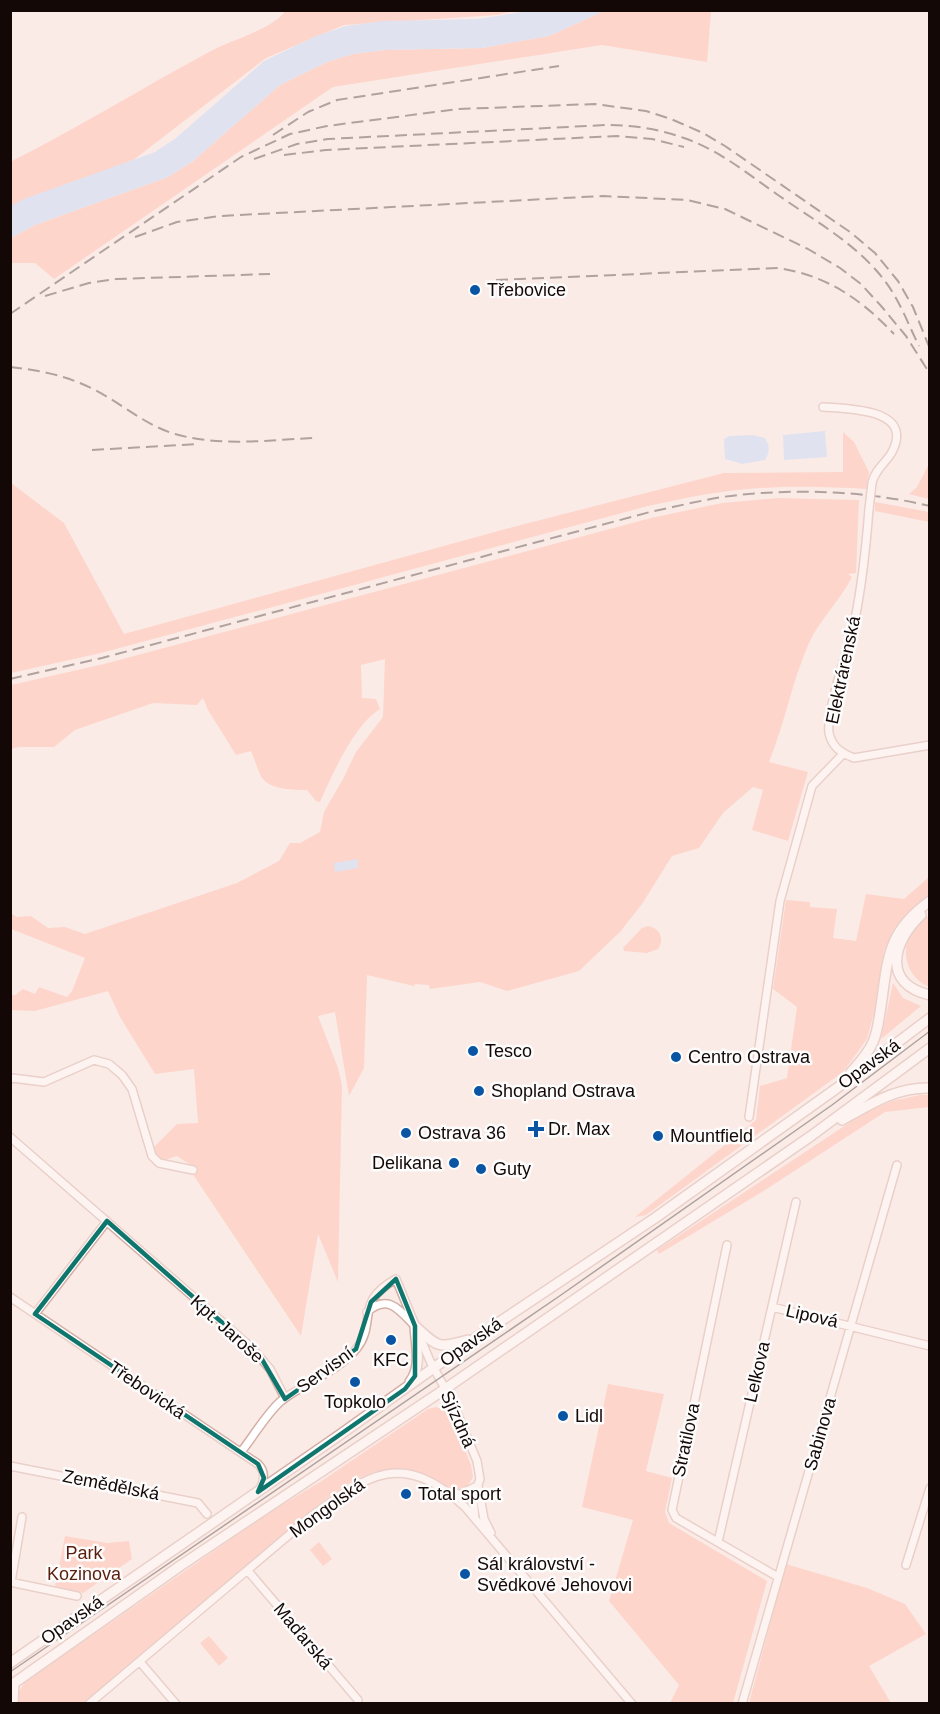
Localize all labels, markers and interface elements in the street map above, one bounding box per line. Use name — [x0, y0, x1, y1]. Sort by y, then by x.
place label: Třebovice — [487, 280, 566, 300]
marker: Třebovice — [468, 283, 482, 297]
street label: Elektrárenská — [822, 613, 864, 726]
street label: Opavská — [834, 1034, 904, 1093]
place label: Tesco — [485, 1041, 532, 1061]
marker: Tesco — [466, 1044, 480, 1058]
place label: Centro Ostrava — [688, 1047, 811, 1067]
marker: Centro Ostrava — [669, 1050, 683, 1064]
place label: Shopland Ostrava — [491, 1081, 636, 1101]
marker: Shopland Ostrava — [472, 1084, 486, 1098]
place label: Dr. Max — [548, 1119, 610, 1139]
marker: Dr. Max — [529, 1122, 543, 1136]
place label: Ostrava 36 — [418, 1123, 506, 1143]
marker: Ostrava 36 — [399, 1126, 413, 1140]
place label: Mountfield — [670, 1126, 753, 1146]
marker: Mountfield — [651, 1129, 665, 1143]
place label: Delikana — [372, 1153, 443, 1173]
marker: Delikana — [447, 1156, 461, 1170]
place label: Guty — [493, 1159, 531, 1179]
marker: Guty — [474, 1162, 488, 1176]
street label: Kpt. Jaroše — [186, 1291, 268, 1367]
street label: Lipová — [784, 1300, 841, 1332]
street label: Opavská — [436, 1313, 507, 1371]
marker: KFC — [384, 1333, 398, 1347]
street label: Lelkova — [740, 1339, 774, 1404]
street label: Servisní — [293, 1343, 357, 1397]
place label: KFC — [373, 1350, 409, 1370]
street label: Třebovická — [105, 1357, 190, 1423]
marker: Topkolo — [348, 1375, 362, 1389]
street label: Sjízdná — [437, 1388, 480, 1451]
place label: Topkolo — [324, 1392, 386, 1412]
street label: Sabinova — [800, 1394, 840, 1473]
street label: Stratilova — [668, 1400, 704, 1479]
place label: Lidl — [575, 1406, 603, 1426]
marker: Lidl — [556, 1409, 570, 1423]
street label: Zemědělská — [61, 1466, 162, 1504]
street label: Mongolská — [286, 1474, 369, 1542]
place label: Total sport — [418, 1484, 501, 1504]
marker: Total sport — [399, 1487, 413, 1501]
park label: Park Kozinova — [47, 1543, 122, 1584]
place label: Sál království - Svědkové Jehovovi — [477, 1554, 632, 1595]
marker: Sál království - Svědkové Jehovovi — [458, 1567, 472, 1581]
street label: Opavská — [37, 1591, 108, 1649]
street label: Maďarská — [270, 1599, 337, 1674]

